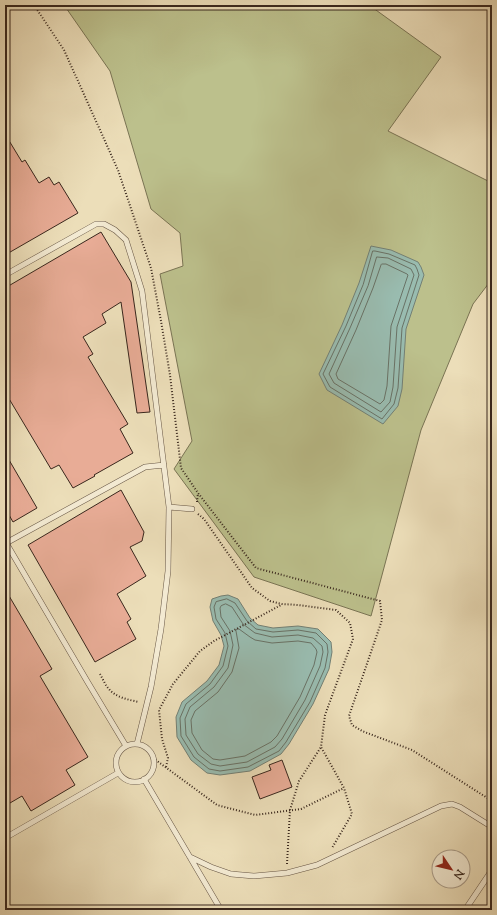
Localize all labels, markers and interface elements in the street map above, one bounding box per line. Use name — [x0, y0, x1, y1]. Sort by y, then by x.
north arrow — [431, 849, 471, 889]
text: N — [449, 865, 468, 883]

